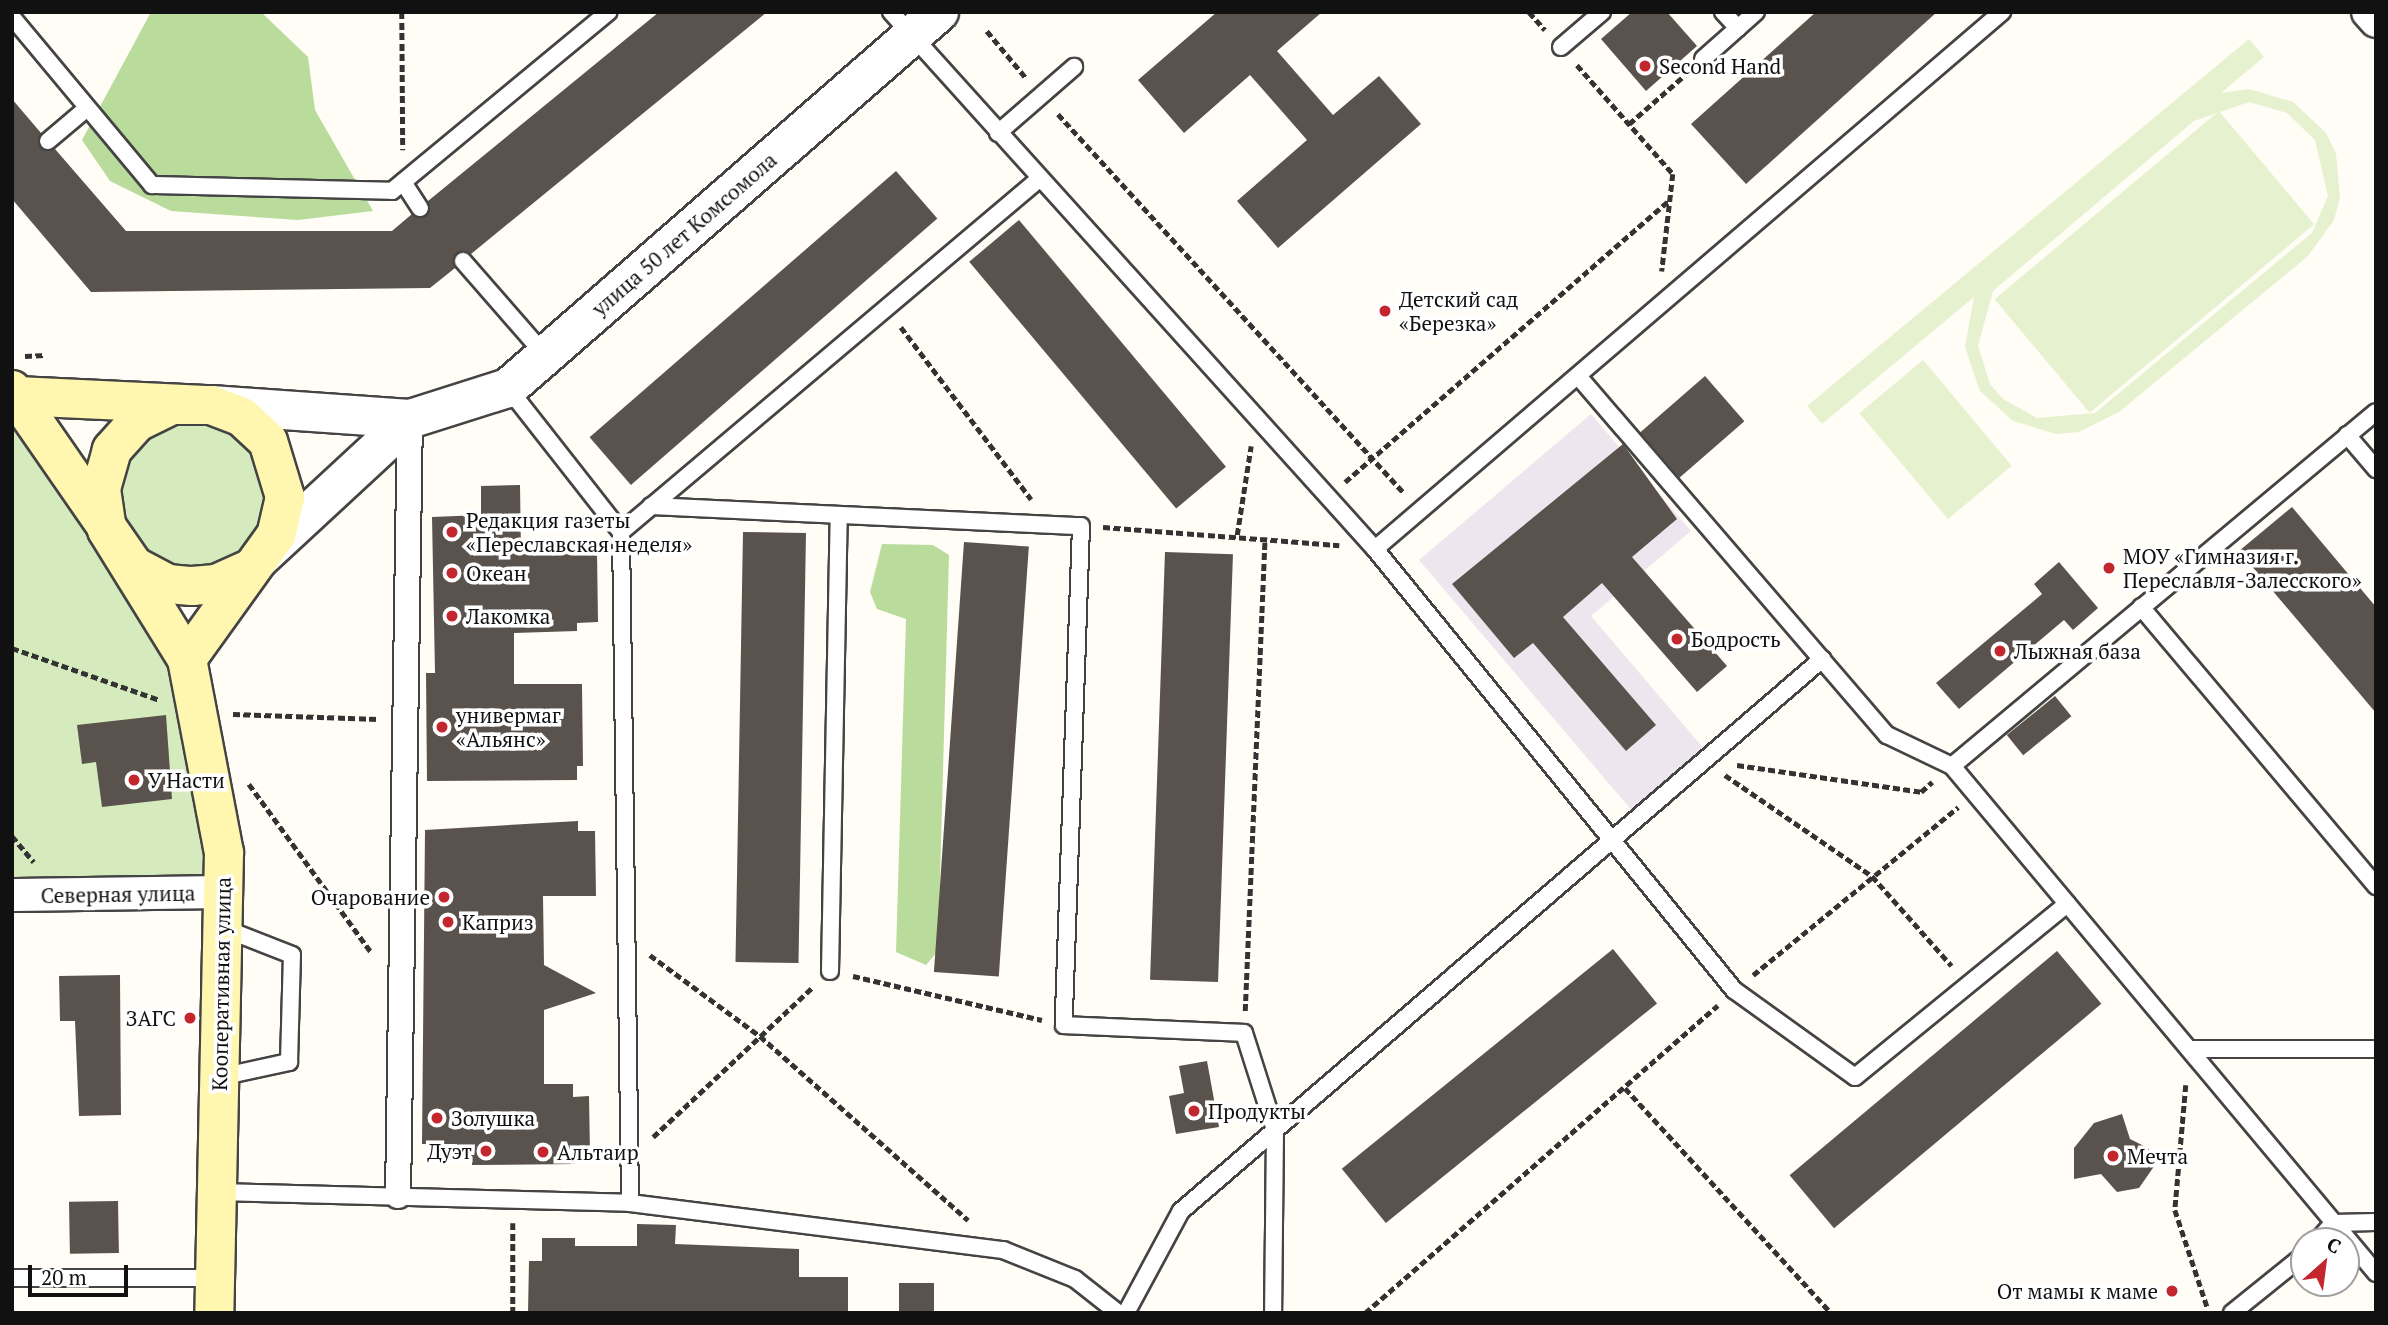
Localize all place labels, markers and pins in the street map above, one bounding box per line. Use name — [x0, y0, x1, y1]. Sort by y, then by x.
place label: Second Hand — [1659, 53, 1781, 79]
marker: Second Hand — [1637, 58, 1653, 74]
place label: Детский сад «Березка» — [1399, 286, 1518, 336]
marker: Детский сад «Березка» — [1377, 303, 1393, 319]
place label: Редакция газеты «Переславская неделя» — [466, 507, 692, 557]
marker: Редакция газеты «Переславская неделя» — [444, 524, 460, 540]
place label: МОУ «Гимназия г. Переславля-Залесского» — [2123, 543, 2362, 593]
place label: Океан — [466, 560, 527, 586]
marker: МОУ «Гимназия г. Переславля-Залесского» — [2101, 560, 2117, 576]
marker: Океан — [444, 565, 460, 581]
place label: Лакомка — [466, 603, 550, 629]
marker: Лакомка — [444, 608, 460, 624]
place label: Бодрость — [1691, 626, 1781, 652]
marker: Бодрость — [1669, 631, 1685, 647]
place label: Лыжная база — [2014, 638, 2141, 664]
marker: Лыжная база — [1992, 643, 2008, 659]
place label: универмаг «Альянс» — [456, 702, 561, 752]
marker: универмаг «Альянс» — [434, 719, 450, 735]
place label: У Насти — [148, 767, 226, 793]
marker: У Насти — [126, 772, 142, 788]
place label: Очарование — [311, 884, 430, 910]
marker: Очарование — [436, 889, 452, 905]
place label: Каприз — [462, 909, 534, 935]
marker: Каприз — [440, 914, 456, 930]
place label: ЗАГС — [126, 1005, 176, 1031]
marker: ЗАГС — [182, 1010, 198, 1026]
place label: Продукты — [1208, 1098, 1306, 1124]
marker: Продукты — [1186, 1103, 1202, 1119]
place label: Золушка — [451, 1105, 535, 1131]
marker: Золушка — [429, 1110, 445, 1126]
place label: Дуэт — [427, 1138, 472, 1164]
place label: Альтаир — [557, 1139, 639, 1165]
marker: Дуэт — [478, 1143, 494, 1159]
place label: Мечта — [2127, 1143, 2188, 1169]
marker: Альтаир — [535, 1144, 551, 1160]
marker: Мечта — [2105, 1148, 2121, 1164]
place label: От мамы к маме — [1996, 1278, 2158, 1304]
marker: От мамы к маме — [2164, 1283, 2180, 1299]

